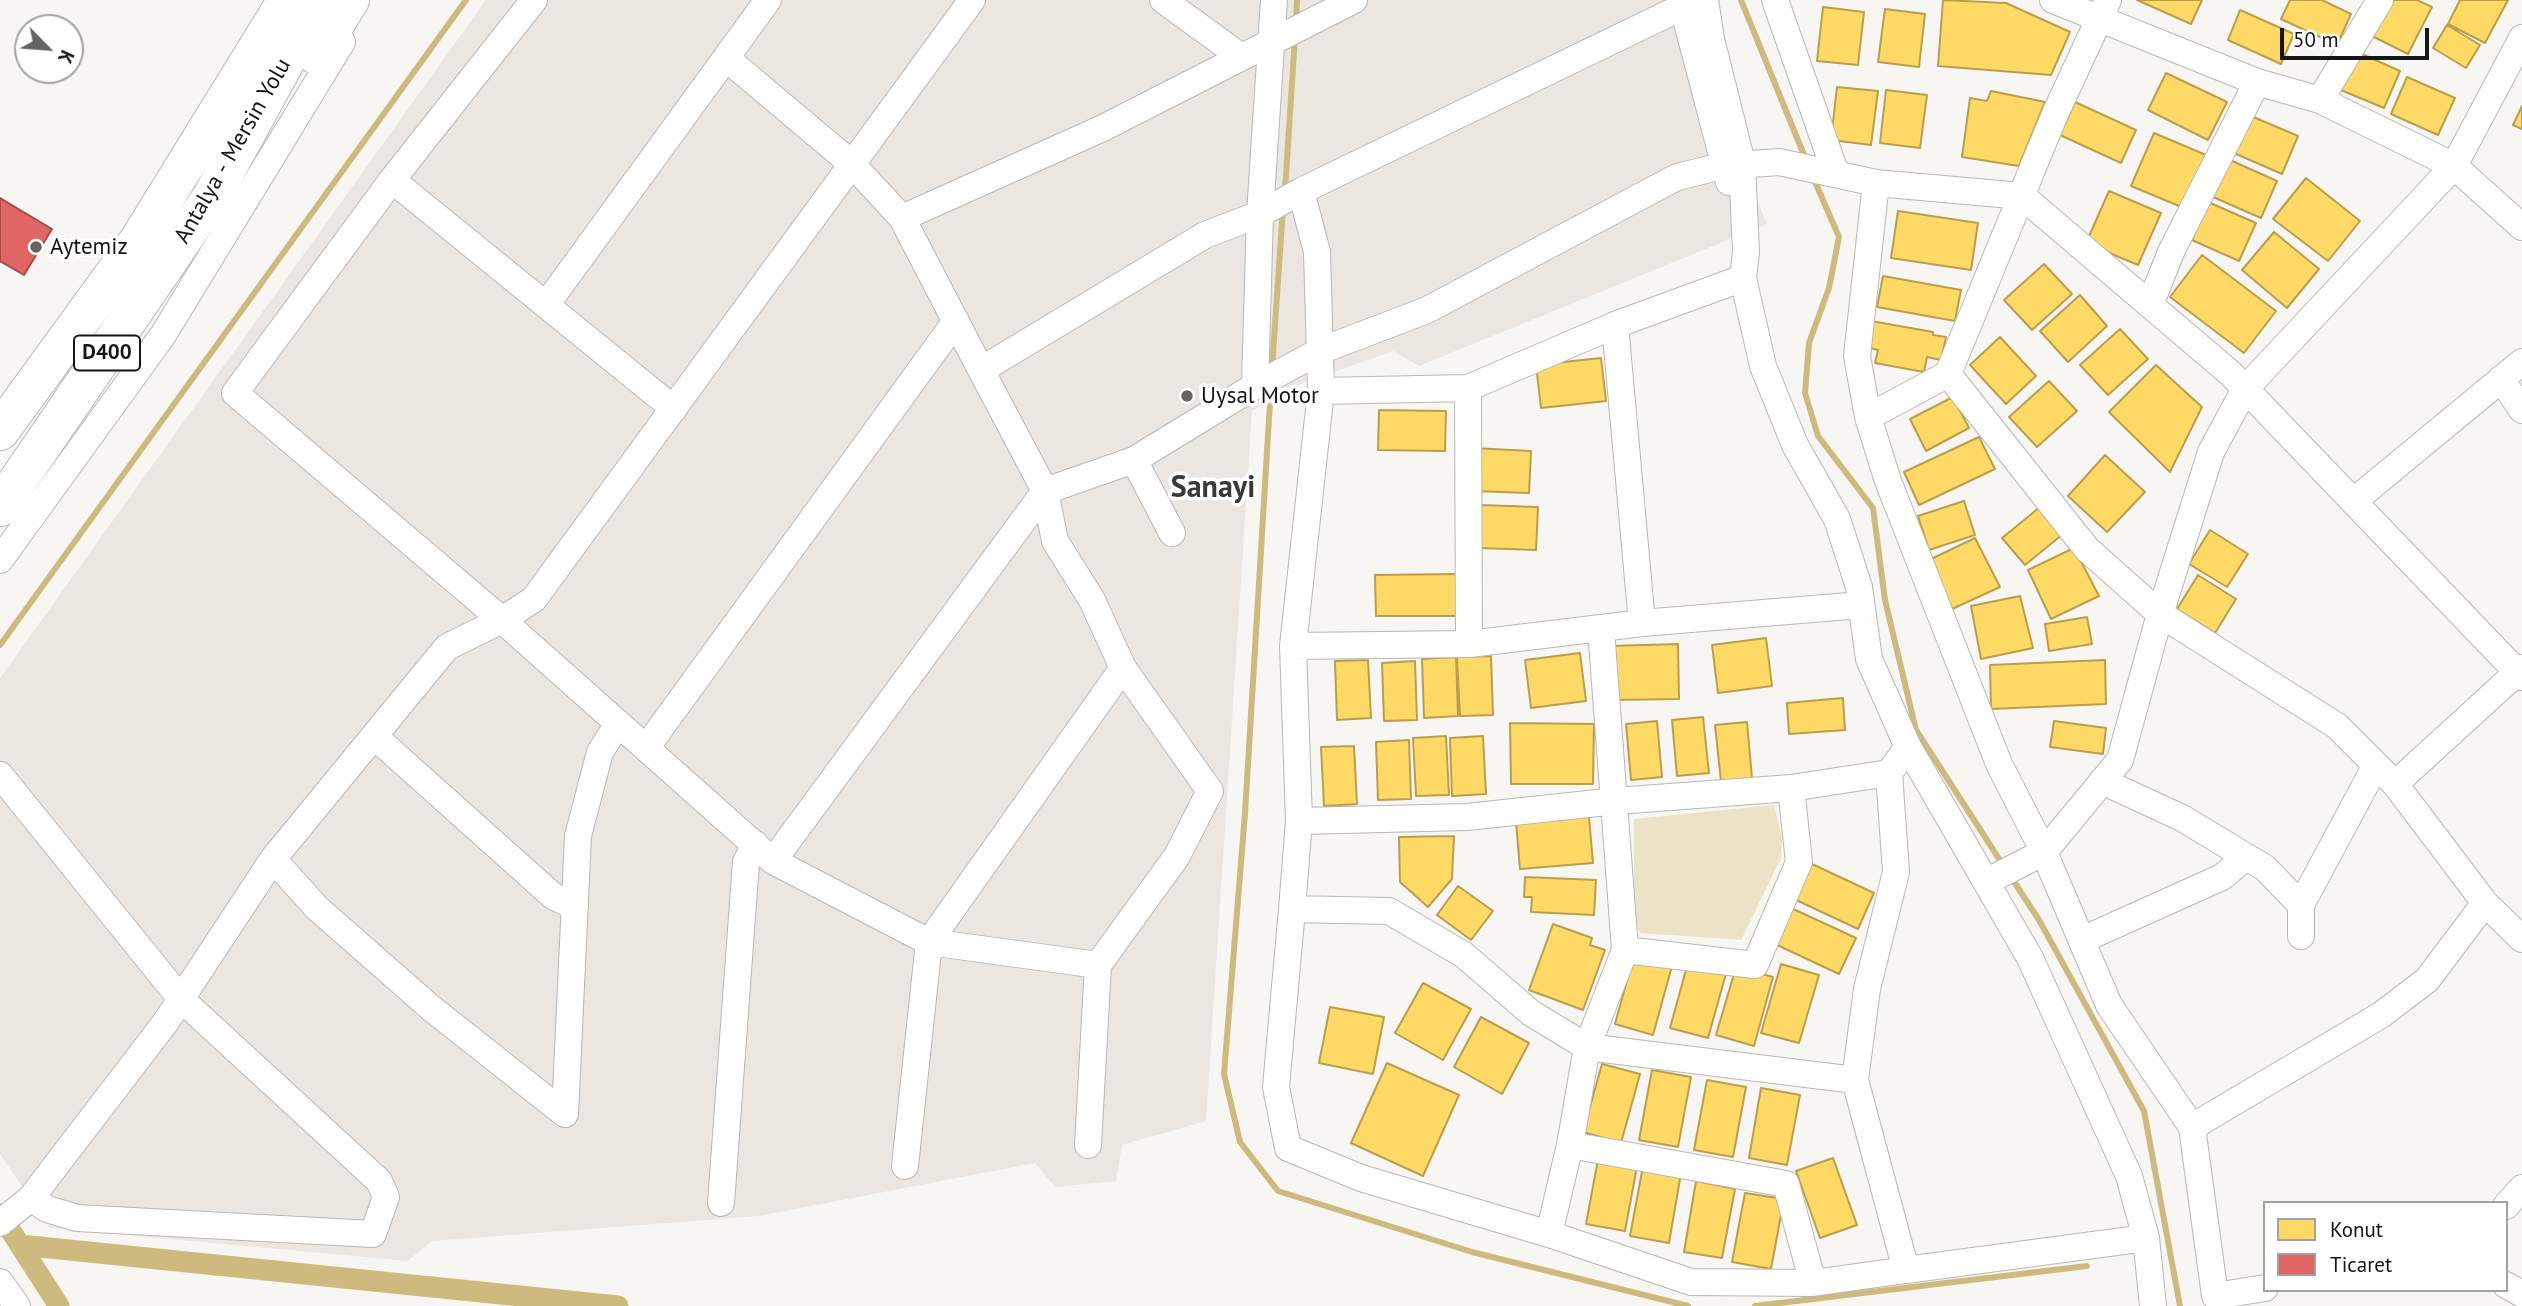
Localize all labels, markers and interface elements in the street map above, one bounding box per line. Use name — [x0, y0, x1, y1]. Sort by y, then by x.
north arrow — [14, 14, 84, 84]
scale bar — [2284, 14, 2433, 58]
text: 50 m — [2293, 26, 2339, 53]
text: K — [53, 47, 80, 67]
street label: Antalya - Mersin Yolu — [169, 54, 297, 248]
place label: Aytemiz — [50, 233, 128, 261]
marker: Aytemiz — [28, 239, 44, 255]
road number: D400 — [74, 336, 140, 370]
place label: Uysal Motor — [1201, 382, 1319, 410]
marker: Uysal Motor — [1179, 388, 1195, 404]
district label: Sanayi — [1171, 470, 1255, 506]
legend — [2263, 1201, 2508, 1292]
text: Konut — [2330, 1216, 2383, 1243]
text: Ticaret — [2330, 1251, 2392, 1278]

